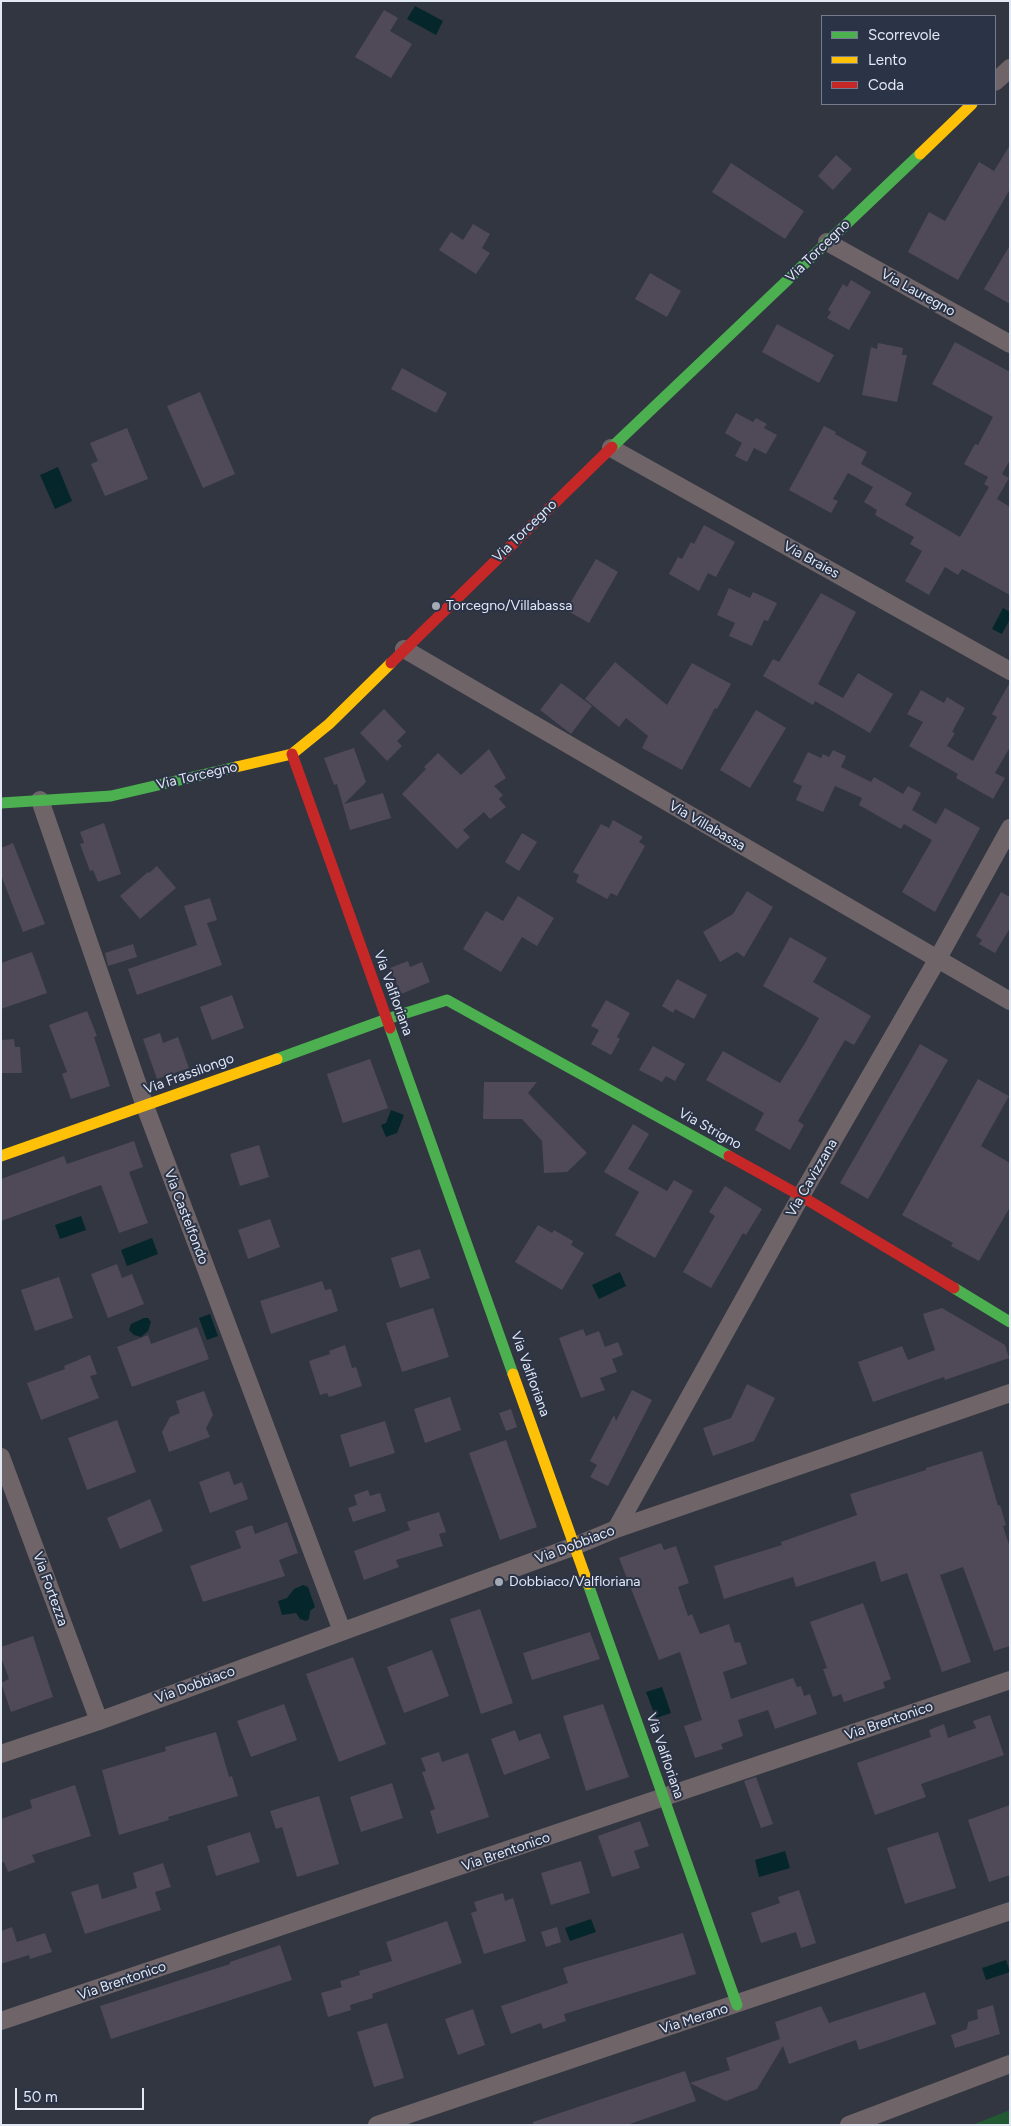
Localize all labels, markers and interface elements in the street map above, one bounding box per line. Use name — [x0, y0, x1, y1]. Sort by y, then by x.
legend — [821, 15, 996, 105]
text: Scorrevole — [868, 26, 940, 44]
text: Lento — [868, 51, 907, 69]
text: Coda — [868, 76, 904, 94]
street label: Via Torcegno — [782, 216, 854, 286]
street label: Via Lauregno — [878, 266, 958, 320]
street label: Via Torcegno — [489, 496, 561, 566]
street label: Via Braies — [780, 538, 842, 582]
place label: Torcegno/Villabassa — [446, 598, 572, 614]
marker: Torcegno/Villabassa — [430, 600, 442, 612]
street label: Via Torcegno — [155, 759, 239, 793]
street label: Via Villabassa — [666, 797, 748, 855]
street label: Via Valfloriana — [370, 948, 416, 1038]
street label: Via Frassilongo — [142, 1050, 236, 1098]
street label: Via Strigno — [676, 1105, 744, 1153]
street label: Via Cavizzana — [783, 1136, 841, 1220]
street label: Via Castelfondo — [160, 1167, 212, 1267]
street label: Via Valfloriana — [507, 1329, 553, 1419]
street label: Via Dobbiaco — [533, 1522, 617, 1568]
street label: Via Fortezza — [29, 1550, 71, 1628]
place label: Dobbiaco/Valfloriana — [509, 1574, 640, 1590]
marker: Dobbiaco/Valfloriana — [493, 1576, 505, 1588]
street label: Via Dobbiaco — [153, 1663, 237, 1707]
street label: Via Brentonico — [843, 1698, 935, 1744]
street label: Via Valfloriana — [643, 1711, 687, 1801]
street label: Via Brentonico — [460, 1829, 552, 1875]
street label: Via Brentonico — [76, 1958, 168, 2004]
street label: Via Merano — [658, 2000, 730, 2038]
scale bar — [18, 2078, 146, 2110]
text: 50 m — [23, 2088, 58, 2106]

